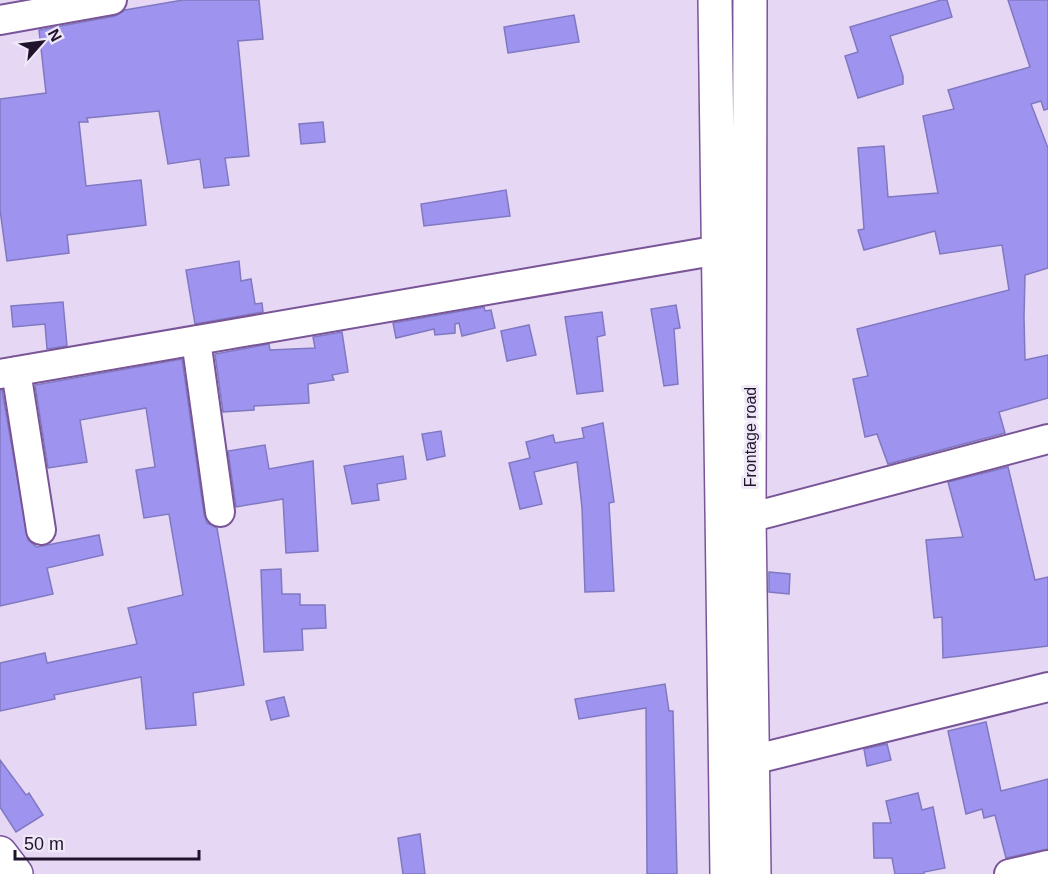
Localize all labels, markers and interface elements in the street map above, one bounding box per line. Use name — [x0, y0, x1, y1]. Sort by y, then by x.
north arrow — [12, 12, 72, 72]
text: N — [45, 26, 65, 44]
street label: Frontage road — [742, 387, 759, 487]
scale bar — [15, 823, 200, 861]
text: 50 m — [24, 834, 64, 854]

